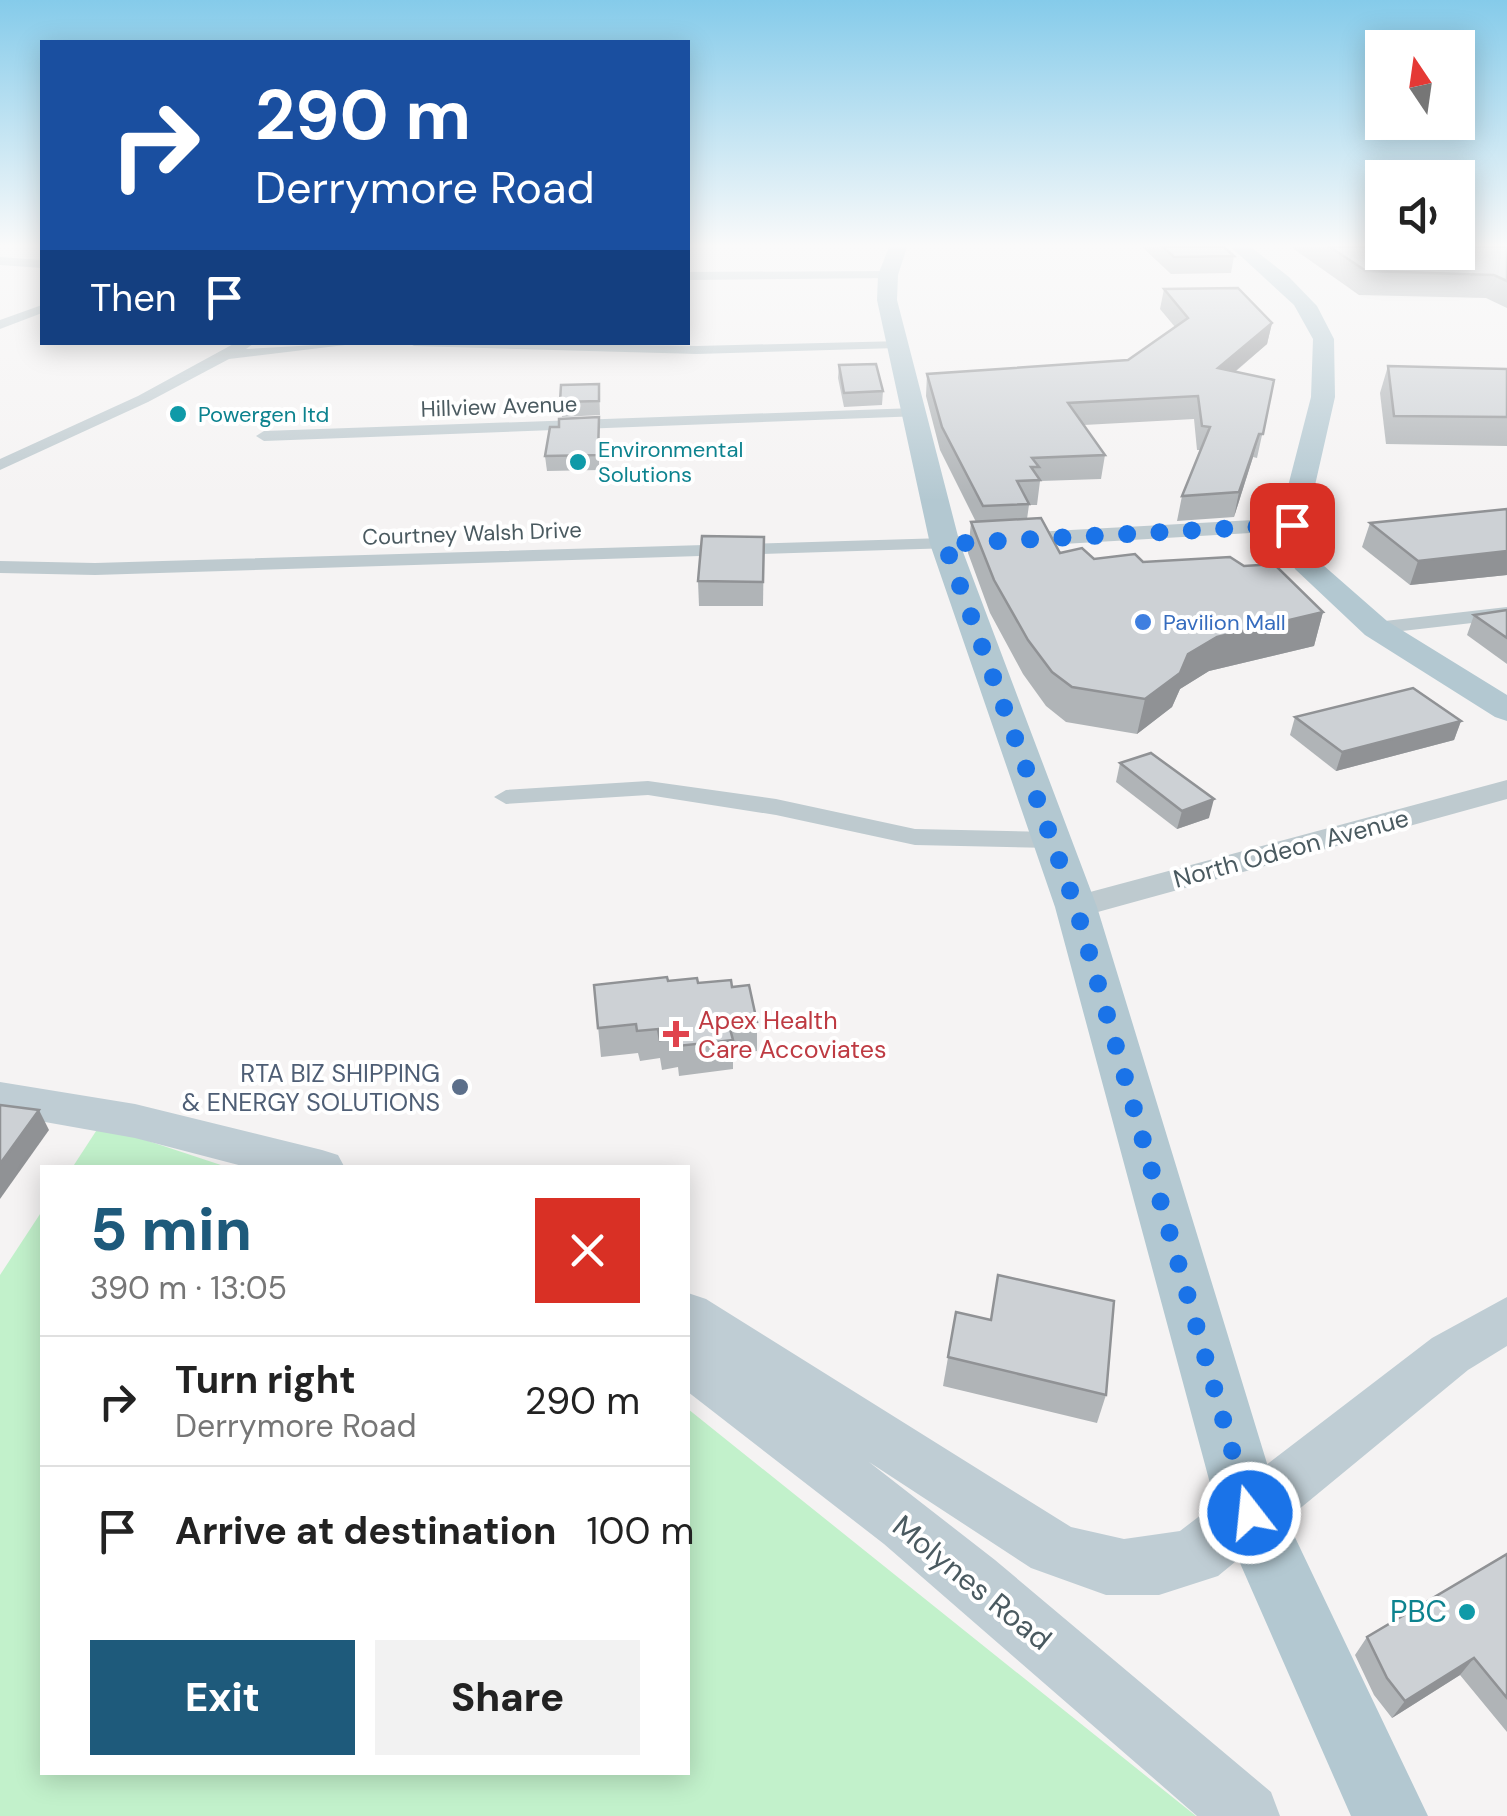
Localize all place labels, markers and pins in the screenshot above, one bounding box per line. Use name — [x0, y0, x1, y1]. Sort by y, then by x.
place label: Powergen ltd — [198, 400, 329, 429]
marker: Powergen ltd — [167, 403, 189, 425]
place label: Environmental Solutions — [598, 435, 743, 489]
marker: Environmental Solutions — [567, 451, 589, 473]
pin — [1250, 483, 1335, 568]
place label: Pavilion Mall — [1163, 608, 1286, 637]
marker: Pavilion Mall — [1132, 611, 1154, 633]
place label: Apex Health Care Accoviates — [698, 1004, 887, 1066]
marker: Apex Health Care Accoviates — [663, 1021, 689, 1047]
place label: RTA BIZ SHIPPING & ENERGY SOLUTIONS — [182, 1057, 440, 1119]
marker: RTA BIZ SHIPPING & ENERGY SOLUTIONS — [449, 1076, 471, 1098]
place label: PBC — [1390, 1592, 1447, 1631]
marker: PBC — [1456, 1601, 1478, 1623]

